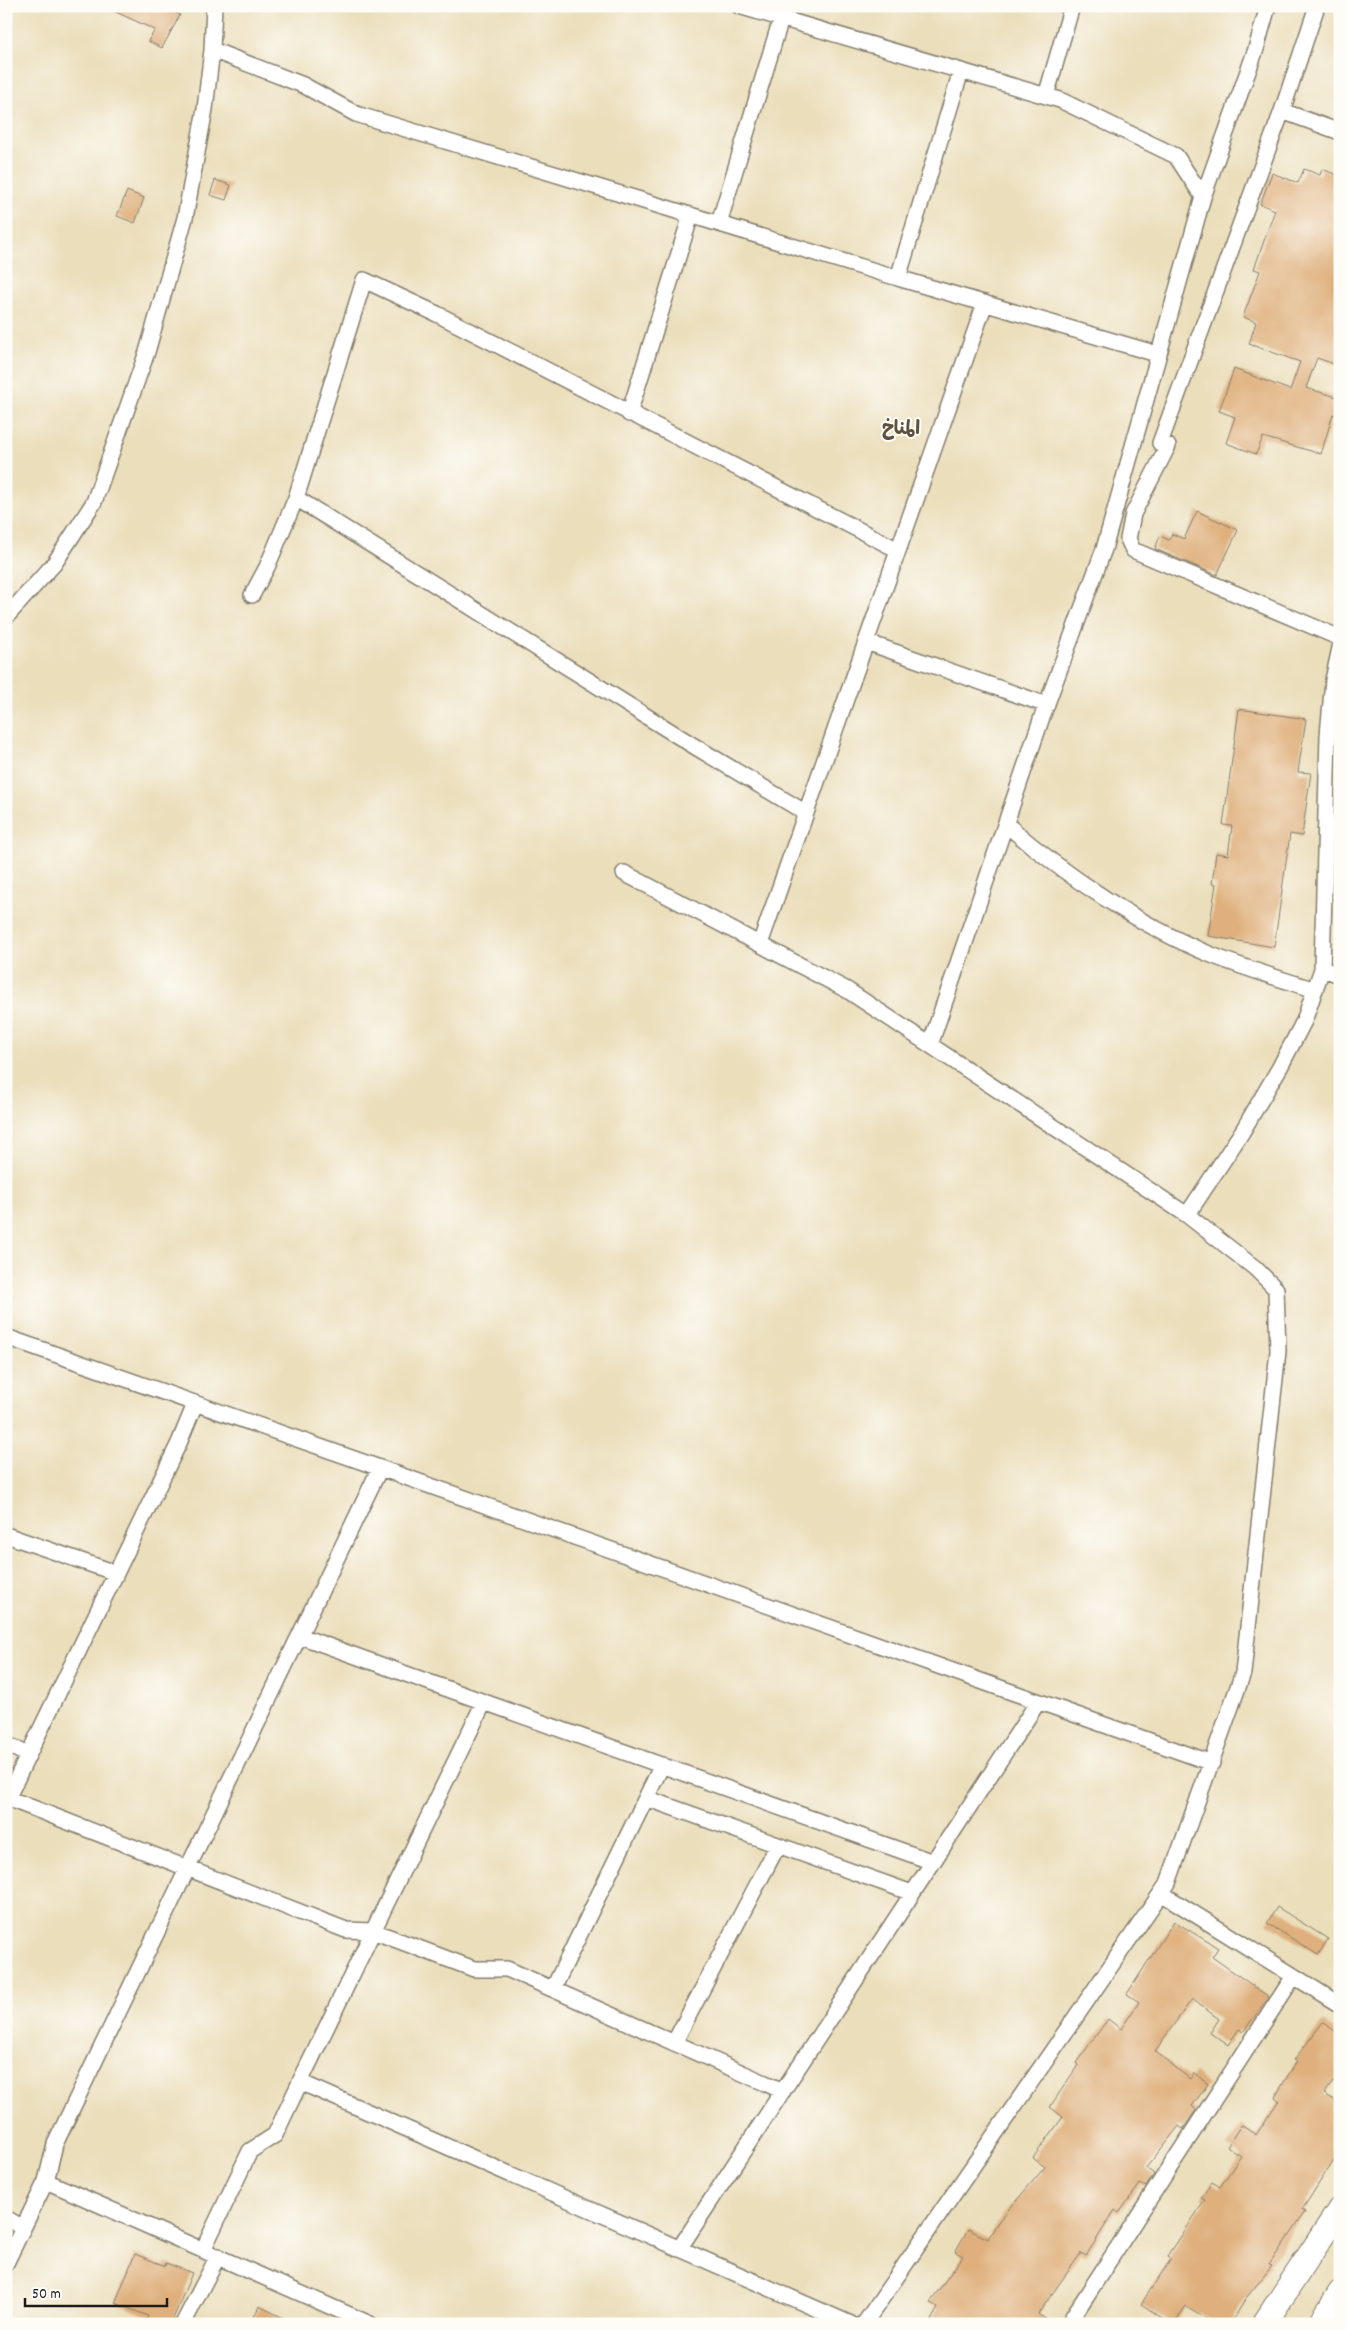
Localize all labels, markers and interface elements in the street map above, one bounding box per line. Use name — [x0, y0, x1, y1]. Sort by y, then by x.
district label: المناخ — [882, 417, 920, 444]
scale bar — [25, 2275, 168, 2307]
text: 50 m — [32, 2284, 61, 2306]

